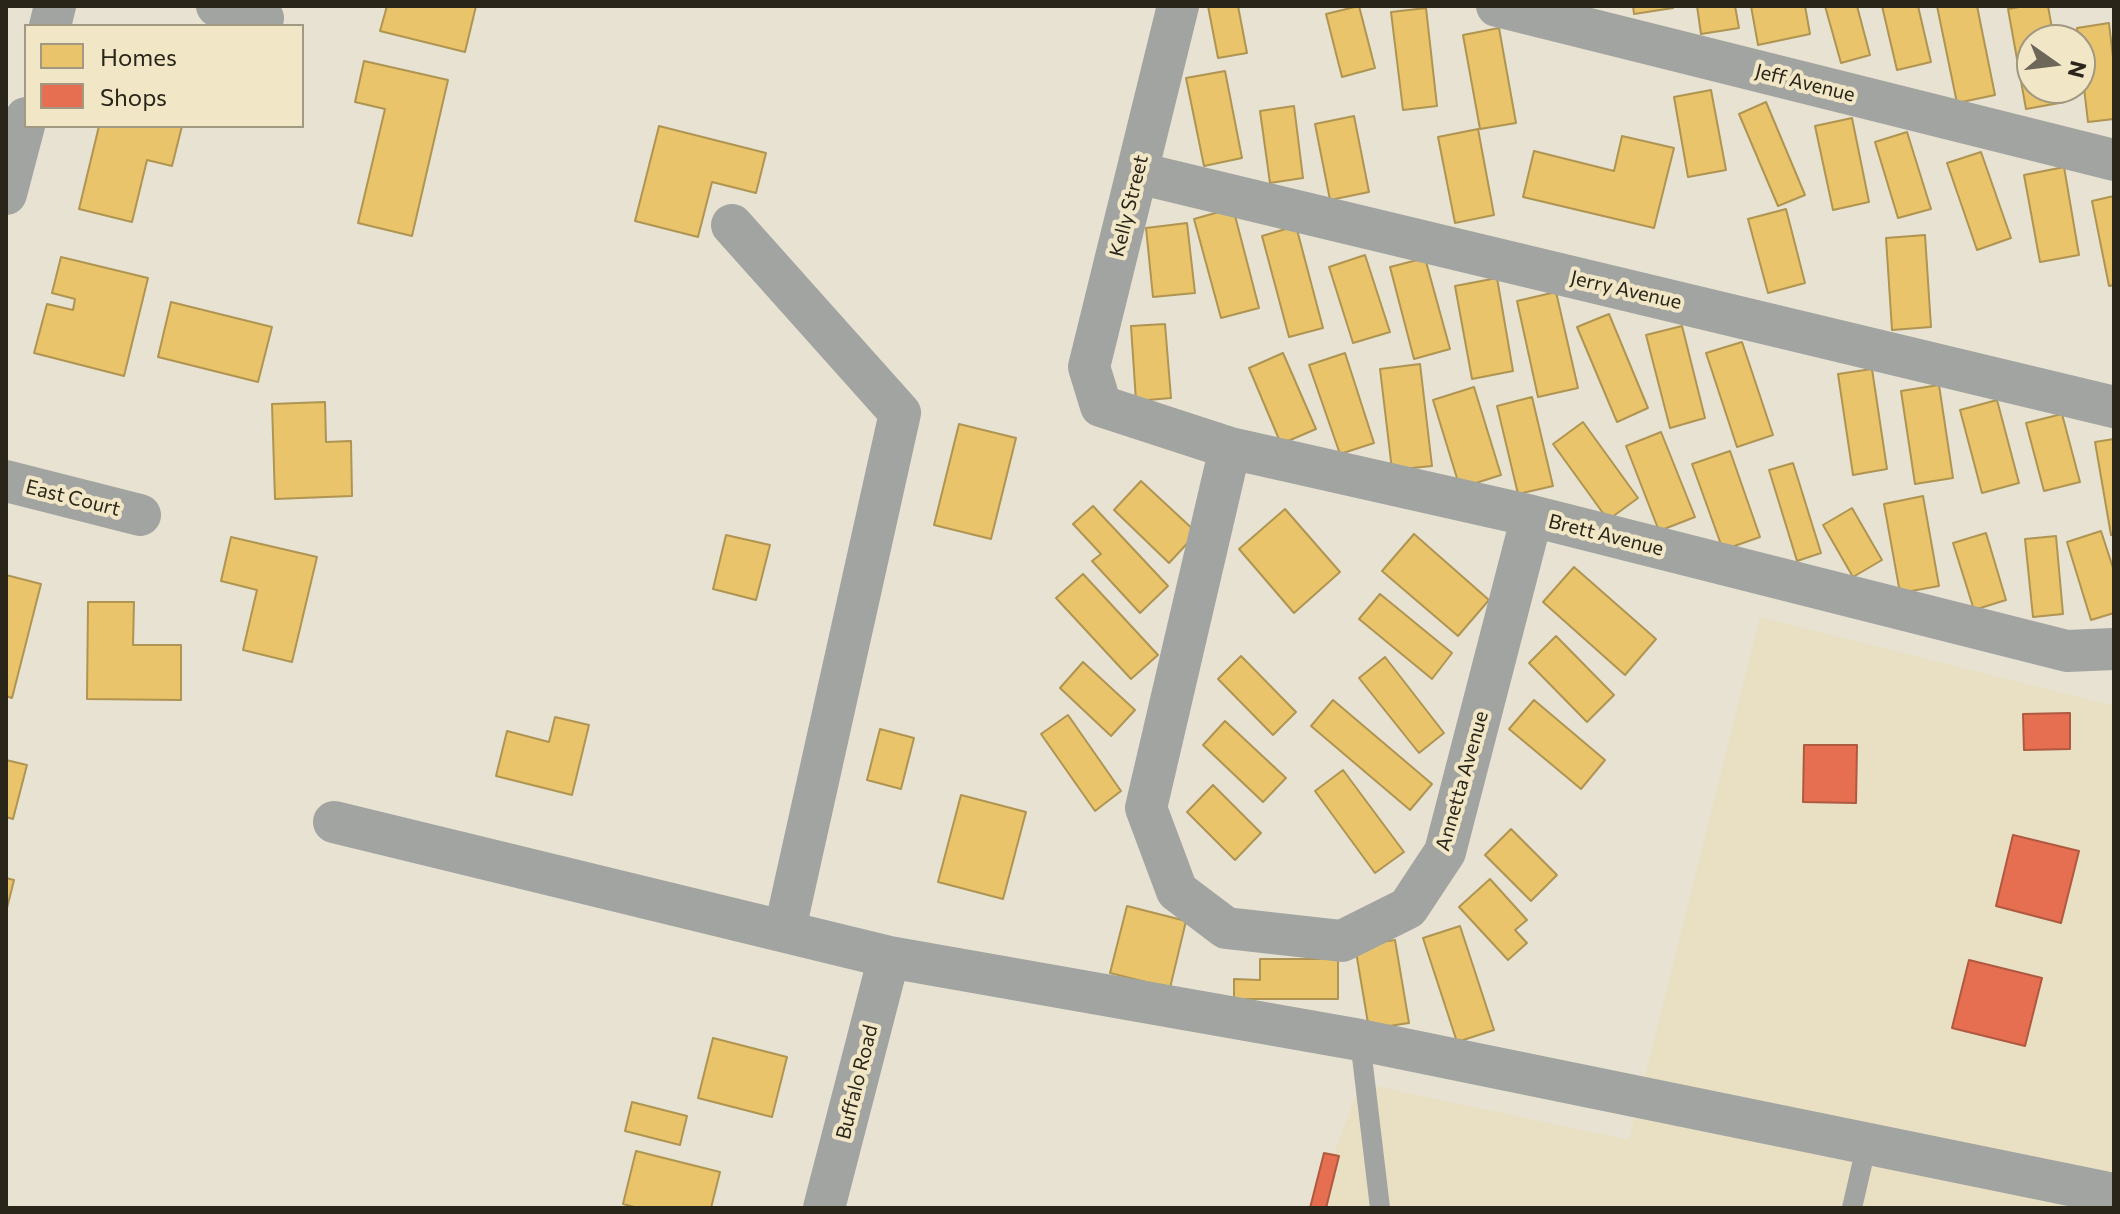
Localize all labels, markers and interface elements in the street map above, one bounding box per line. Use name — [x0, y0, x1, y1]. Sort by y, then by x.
legend — [24, 24, 304, 128]
north arrow — [2016, 24, 2096, 104]
text: Homes — [100, 42, 177, 71]
text: N — [2063, 58, 2093, 81]
street label: Jeff Avenue — [1753, 59, 1857, 107]
text: Shops — [100, 82, 167, 111]
street label: Kelly Street — [1105, 153, 1153, 259]
street label: Jerry Avenue — [1568, 266, 1684, 314]
street label: East Court — [23, 475, 123, 521]
street label: Brett Avenue — [1546, 509, 1666, 561]
street label: Annetta Avenue — [1431, 708, 1493, 854]
street label: Buffalo Road — [831, 1022, 883, 1142]

